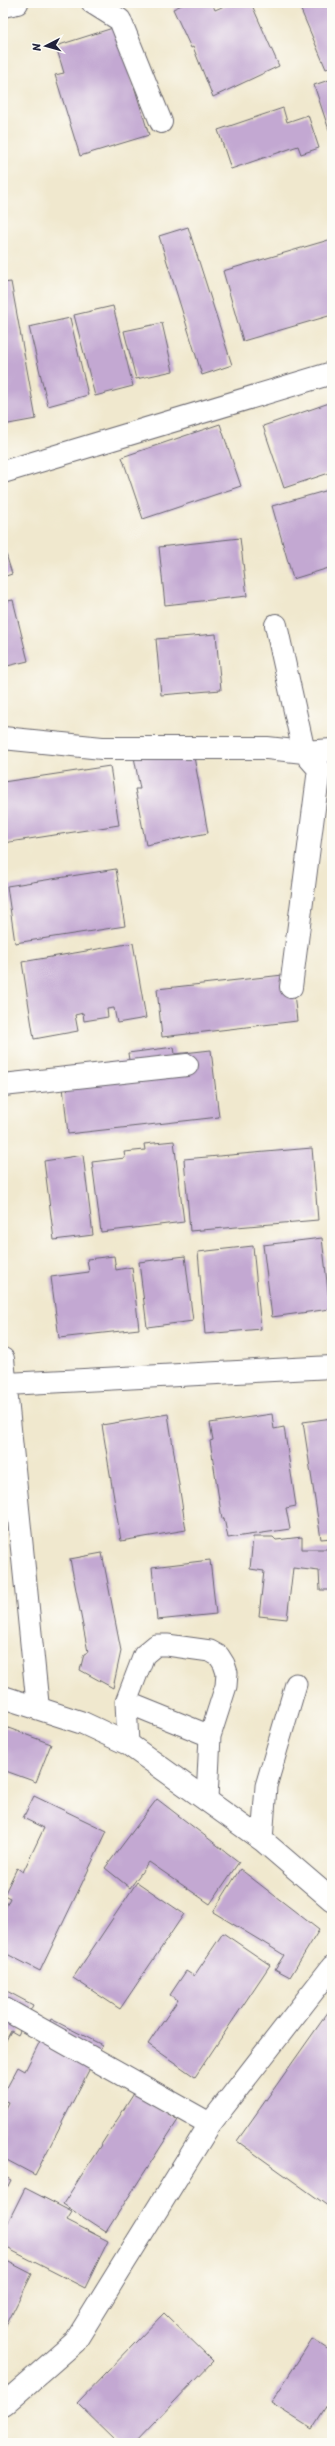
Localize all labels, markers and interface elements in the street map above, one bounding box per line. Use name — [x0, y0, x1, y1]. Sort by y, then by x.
north arrow — [26, 26, 66, 66]
text: N — [27, 42, 47, 53]

